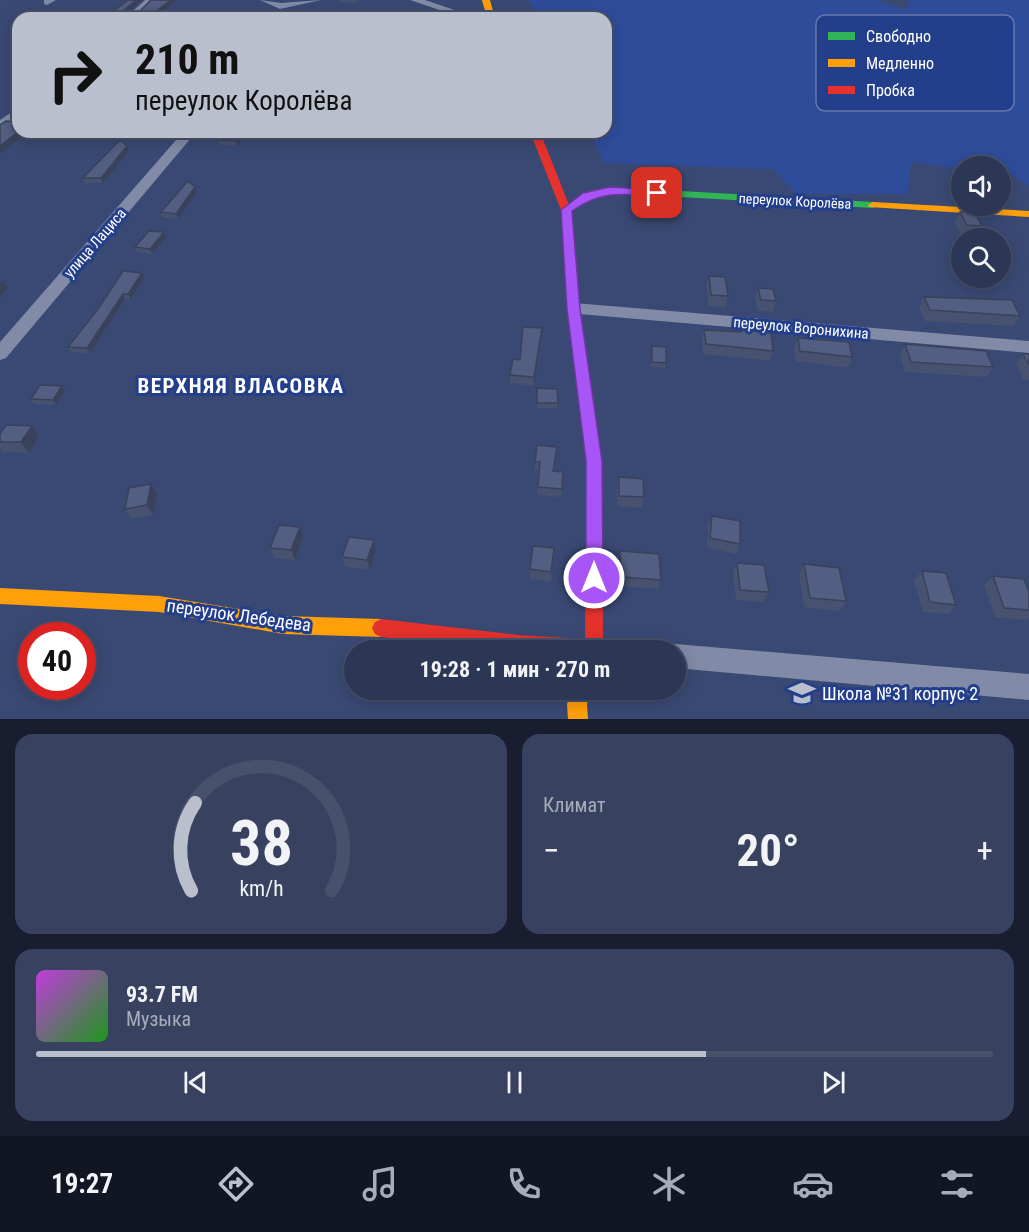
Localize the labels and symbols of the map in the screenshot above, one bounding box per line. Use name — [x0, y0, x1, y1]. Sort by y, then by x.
legend — [816, 15, 1014, 111]
text: Свободно — [866, 27, 931, 46]
text: Медленно — [866, 54, 934, 73]
text: Пробка — [866, 81, 915, 100]
pin — [631, 167, 682, 218]
street label: переулок Королёва — [738, 190, 852, 212]
street label: улица Лациса — [60, 205, 130, 281]
street label: переулок Воронихина — [733, 313, 869, 343]
district label: ВЕРХНЯЯ ВЛАСОВКА — [138, 374, 344, 398]
position arrow — [562, 546, 626, 610]
street label: переулок Лебедева — [166, 594, 312, 636]
speed limit sign: 40 — [18, 622, 96, 700]
school or university icon: Школа №31 корпус 2 — [787, 678, 817, 708]
place label: Школа №31 корпус 2 — [822, 683, 978, 704]

